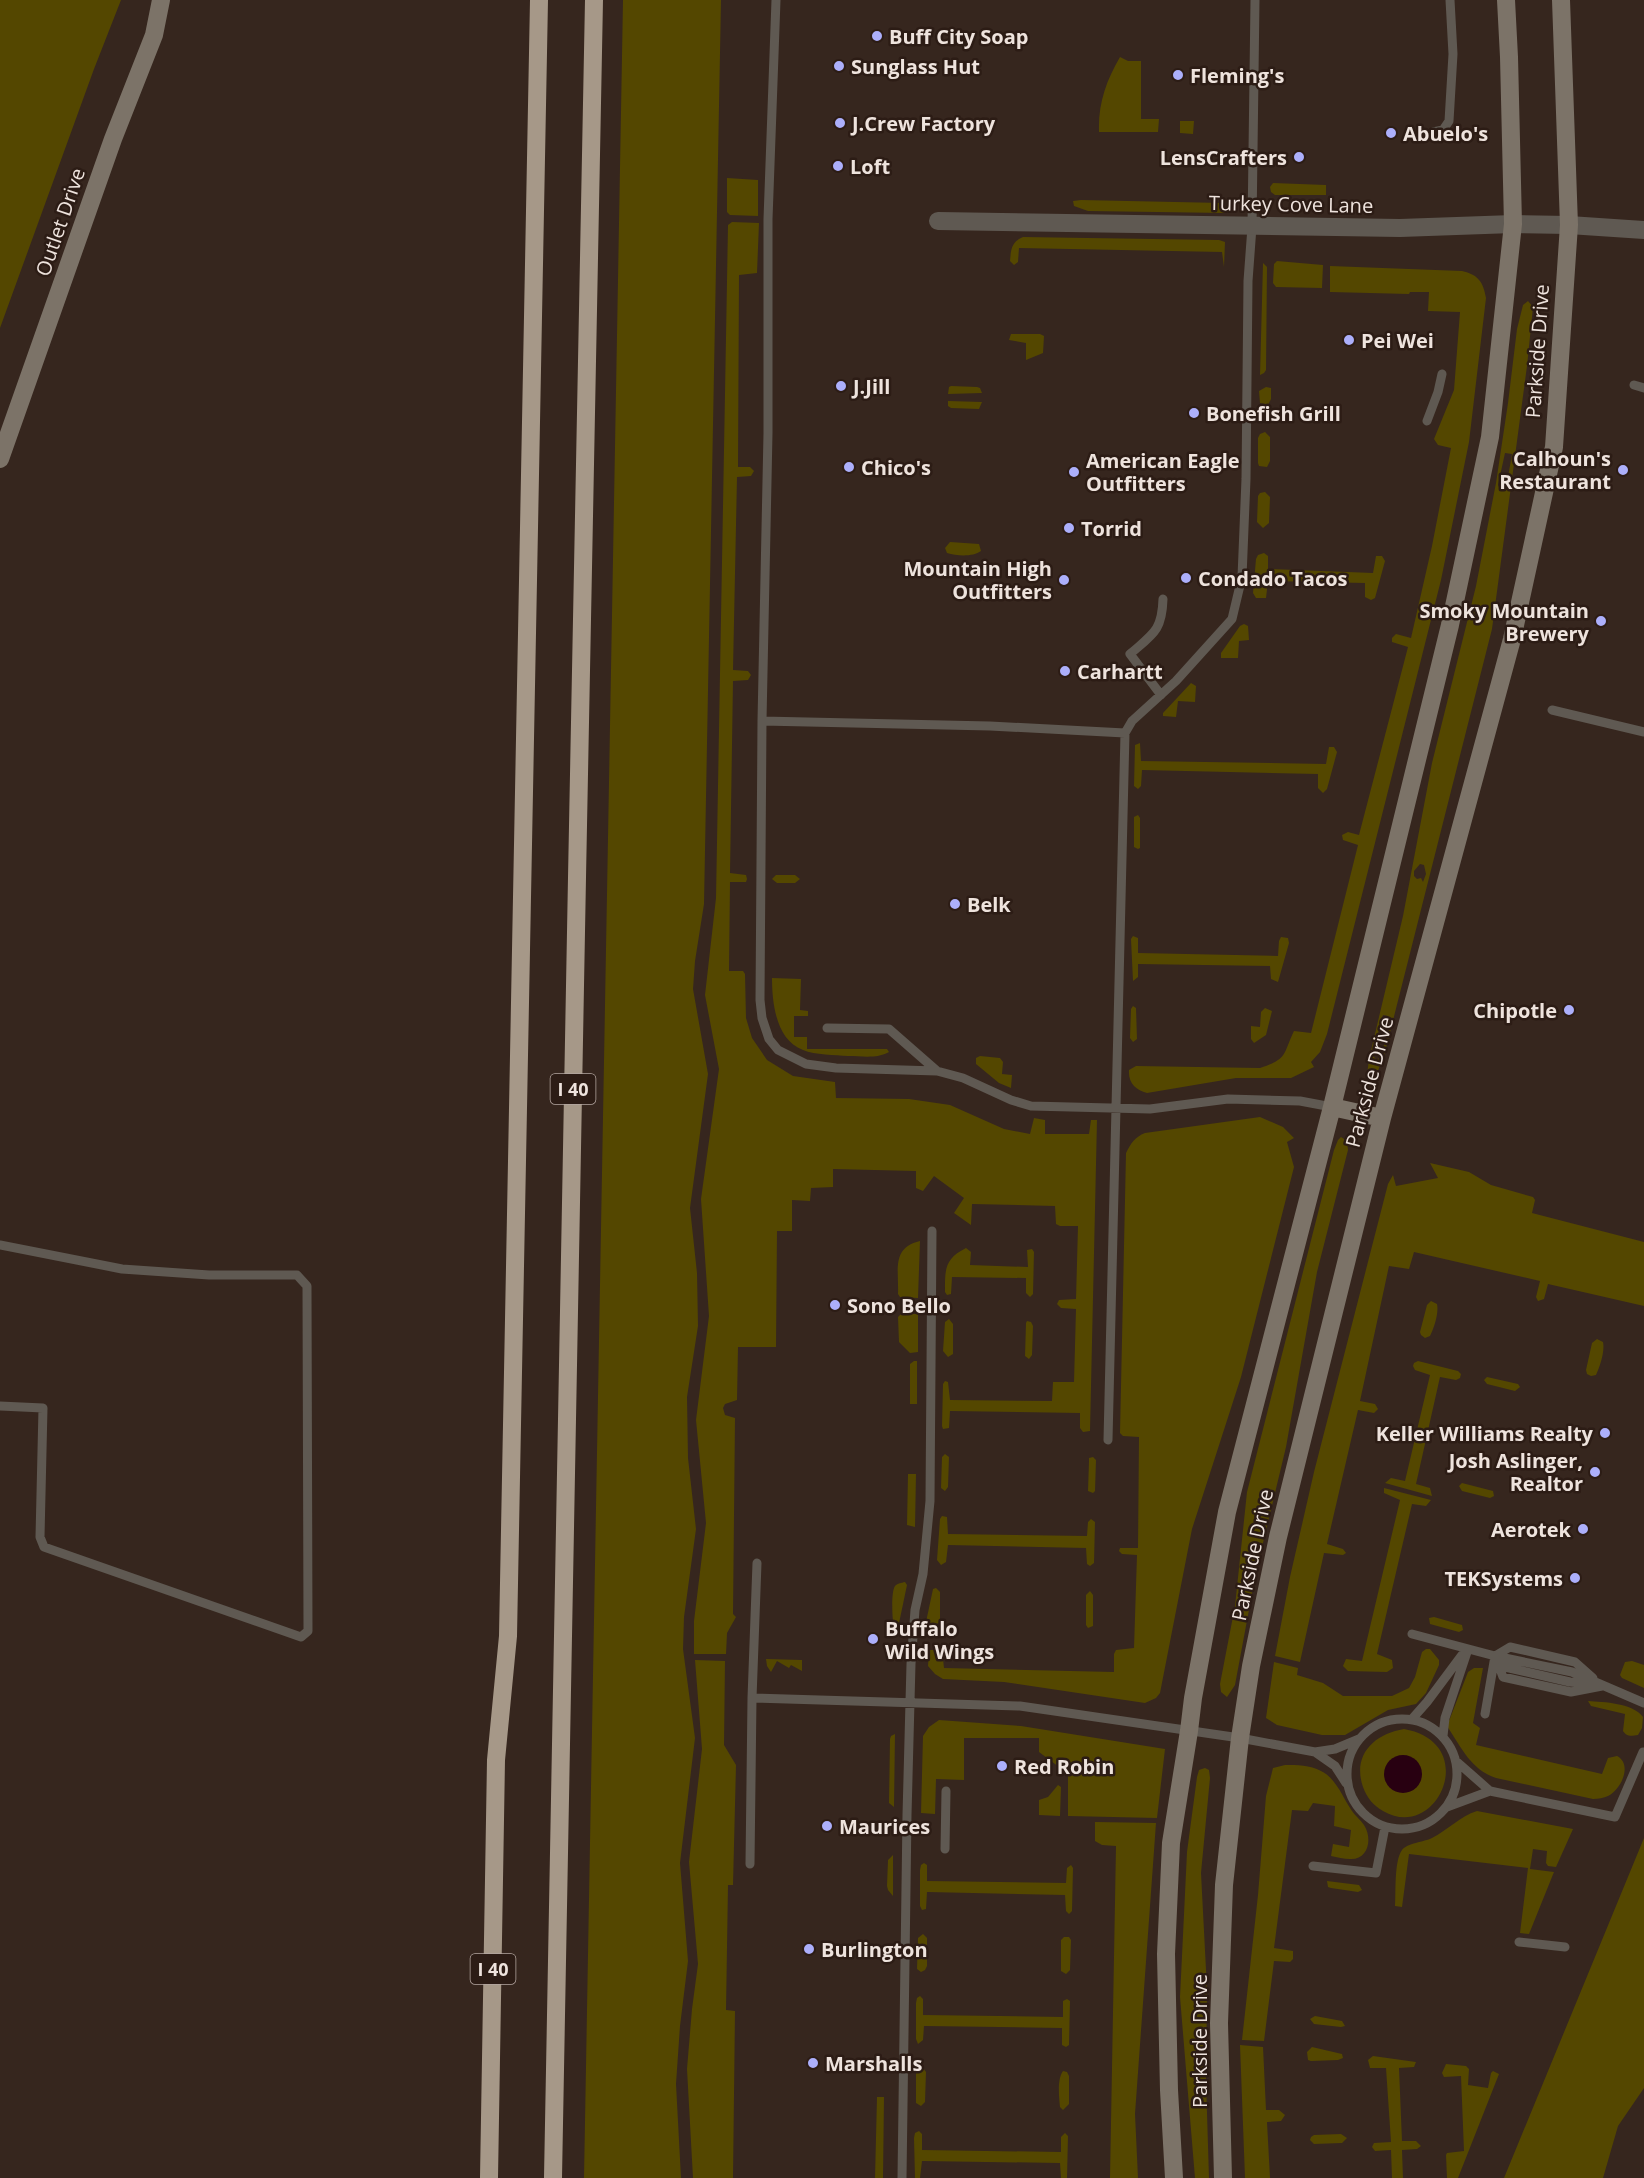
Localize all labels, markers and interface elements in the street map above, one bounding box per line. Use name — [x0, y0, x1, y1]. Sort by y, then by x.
place label: Buff City Soap — [889, 23, 1029, 50]
marker: Buff City Soap — [870, 29, 884, 43]
place label: Sunglass Hut — [851, 53, 980, 80]
marker: Sunglass Hut — [832, 59, 846, 73]
place label: Fleming's — [1190, 62, 1284, 89]
marker: Fleming's — [1171, 68, 1185, 82]
place label: J.Crew Factory — [850, 110, 996, 137]
marker: J.Crew Factory — [833, 116, 847, 130]
place label: Abuelo's — [1403, 120, 1488, 147]
marker: Abuelo's — [1384, 126, 1398, 140]
place label: LensCrafters — [1160, 144, 1287, 171]
marker: LensCrafters — [1292, 150, 1306, 164]
place label: Loft — [850, 153, 890, 180]
marker: Loft — [831, 159, 845, 173]
street label: Outlet Drive — [29, 164, 91, 280]
street label: Turkey Cove Lane — [1209, 189, 1373, 219]
street label: Parkside Drive — [1519, 283, 1555, 419]
place label: Pei Wei — [1361, 327, 1434, 354]
marker: Pei Wei — [1342, 333, 1356, 347]
place label: J.Jill — [851, 373, 890, 400]
marker: J.Jill — [834, 379, 848, 393]
place label: Bonefish Grill — [1206, 400, 1341, 427]
marker: Bonefish Grill — [1187, 406, 1201, 420]
place label: Calhoun's Restaurant — [1499, 445, 1611, 495]
place label: American Eagle Outfitters — [1086, 447, 1240, 497]
place label: Chico's — [861, 454, 931, 481]
marker: Chico's — [842, 460, 856, 474]
marker: Calhoun's Restaurant — [1616, 463, 1630, 477]
marker: American Eagle Outfitters — [1067, 465, 1081, 479]
place label: Torrid — [1081, 515, 1142, 542]
marker: Torrid — [1062, 521, 1076, 535]
place label: Mountain High Outfitters — [903, 555, 1052, 605]
place label: Condado Tacos — [1198, 565, 1348, 592]
marker: Condado Tacos — [1179, 571, 1193, 585]
marker: Mountain High Outfitters — [1057, 573, 1071, 587]
place label: Smoky Mountain Brewery — [1419, 597, 1590, 647]
marker: Smoky Mountain Brewery — [1594, 614, 1608, 628]
place label: Carhartt — [1077, 658, 1163, 685]
marker: Carhartt — [1058, 664, 1072, 678]
place label: Belk — [967, 891, 1011, 918]
marker: Belk — [948, 897, 962, 911]
place label: Chipotle — [1473, 997, 1557, 1024]
marker: Chipotle — [1562, 1003, 1576, 1017]
street label: Parkside Drive — [1339, 1014, 1399, 1150]
road number: I 40 — [550, 1074, 596, 1104]
place label: Sono Bello — [847, 1292, 951, 1319]
marker: Sono Bello — [828, 1298, 842, 1312]
place label: Keller Williams Realty — [1376, 1420, 1594, 1447]
marker: Keller Williams Realty — [1598, 1426, 1612, 1440]
place label: Josh Aslinger, Realtor — [1447, 1447, 1583, 1497]
marker: Josh Aslinger, Realtor — [1588, 1465, 1602, 1479]
street label: Parkside Drive — [1225, 1487, 1279, 1623]
place label: Aerotek — [1491, 1516, 1572, 1543]
marker: Aerotek — [1576, 1522, 1590, 1536]
place label: TEKSystems — [1445, 1565, 1563, 1592]
marker: TEKSystems — [1568, 1571, 1582, 1585]
place label: Buffalo Wild Wings — [885, 1615, 994, 1665]
marker: Buffalo Wild Wings — [866, 1632, 880, 1646]
place label: Red Robin — [1014, 1753, 1114, 1780]
marker: Red Robin — [995, 1759, 1009, 1773]
place label: Maurices — [839, 1813, 930, 1840]
marker: Maurices — [820, 1819, 834, 1833]
place label: Burlington — [821, 1936, 928, 1963]
marker: Burlington — [802, 1942, 816, 1956]
road number: I 40 — [470, 1954, 516, 1984]
street label: Parkside Drive — [1186, 1974, 1213, 2108]
place label: Marshalls — [825, 2050, 922, 2077]
marker: Marshalls — [806, 2056, 820, 2070]

